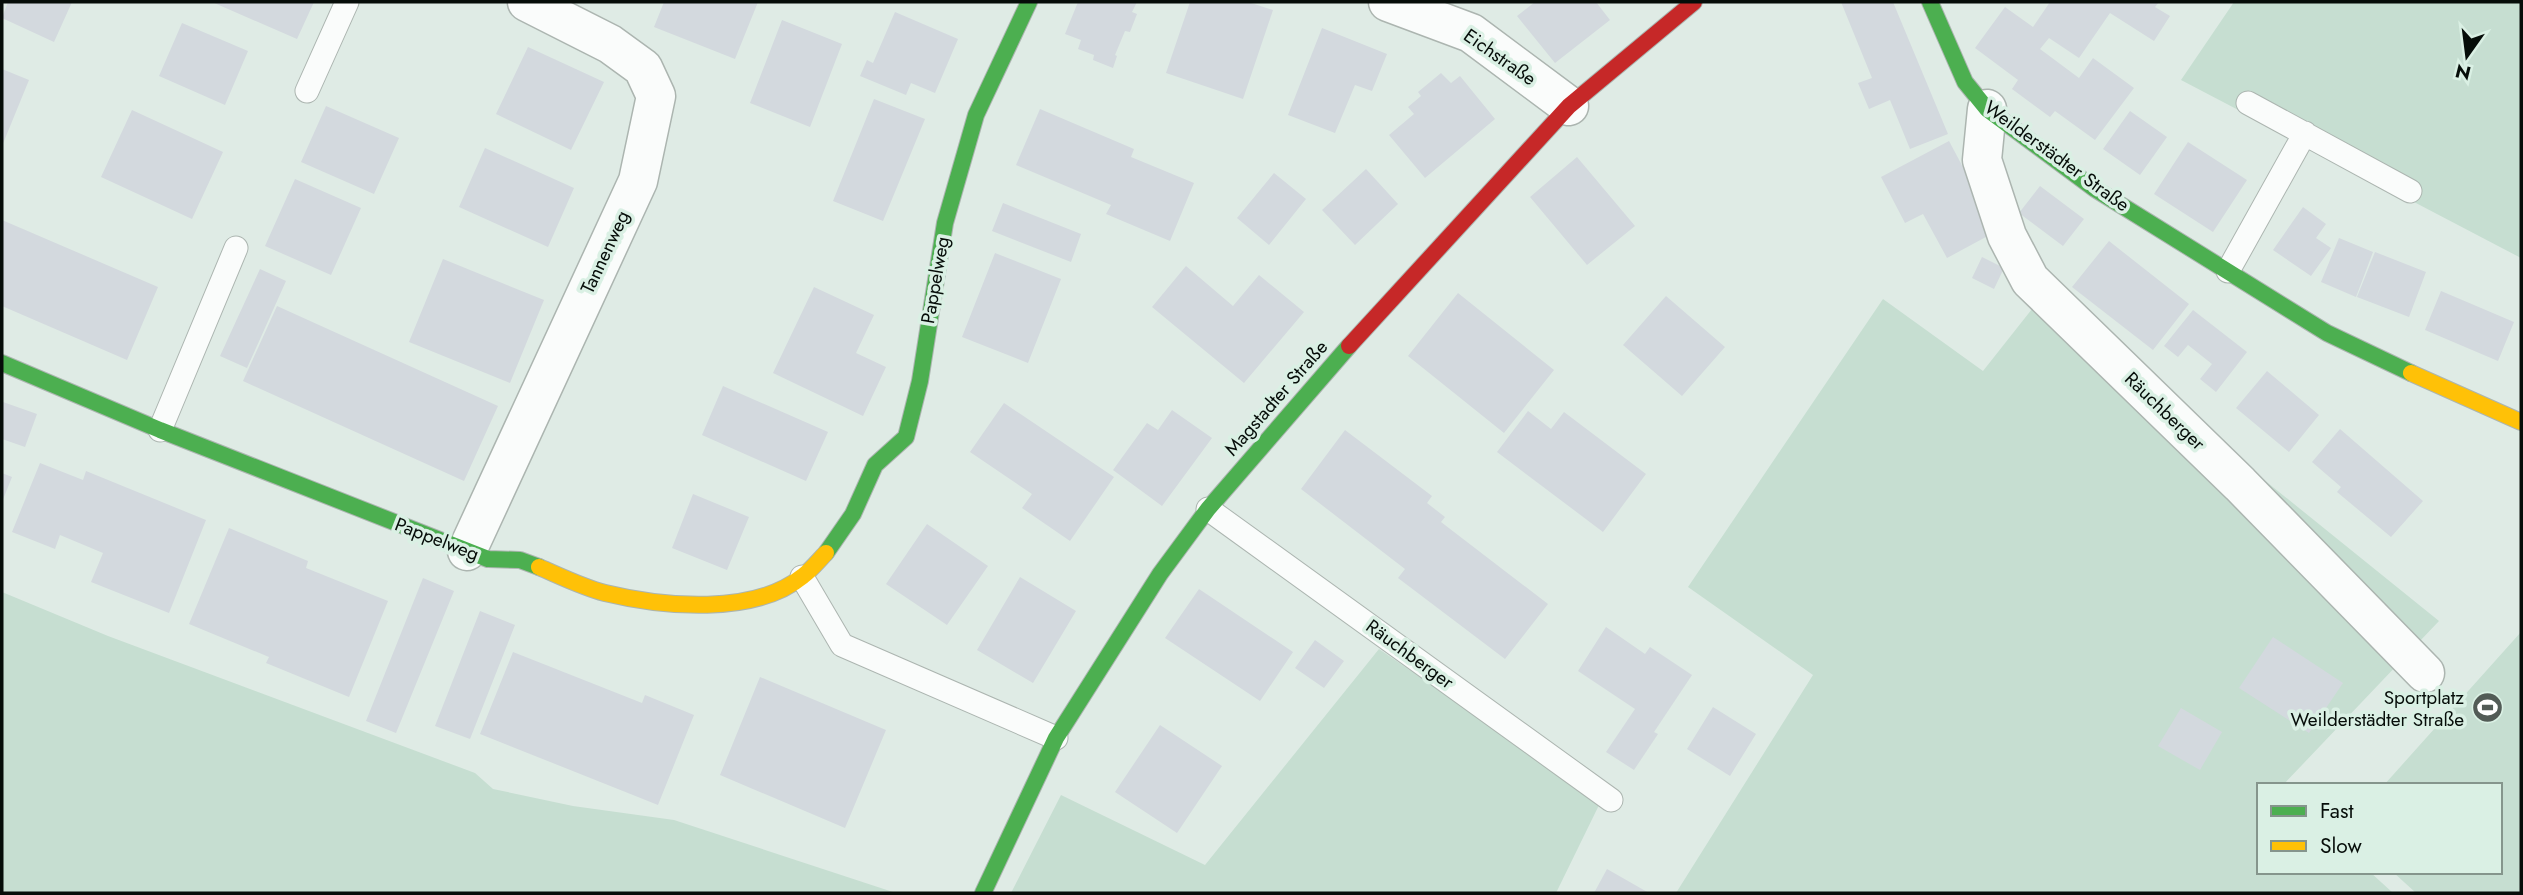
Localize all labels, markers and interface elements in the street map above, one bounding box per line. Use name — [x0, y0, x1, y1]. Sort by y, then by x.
north arrow — [2432, 21, 2502, 91]
street label: Eichstraße — [1458, 22, 1542, 92]
text: N — [2452, 57, 2474, 87]
street label: Weilderstädter Straße — [1979, 94, 2135, 218]
street label: Tannenweg — [574, 206, 636, 298]
street label: Pappelweg — [914, 234, 956, 326]
street label: Magstadter Straße — [1218, 334, 1334, 462]
street label: Räuchberger — [2119, 366, 2212, 457]
street label: Pappelweg — [391, 511, 483, 567]
street label: Räuchberger — [1360, 613, 1460, 695]
place label: Sportplatz Weilderstädter Straße — [2291, 684, 2464, 733]
sports icon: Sportplatz Weilderstädter Straße — [2470, 691, 2504, 725]
legend — [2257, 783, 2502, 874]
text: Fast — [2320, 796, 2353, 826]
text: Slow — [2320, 831, 2362, 861]

